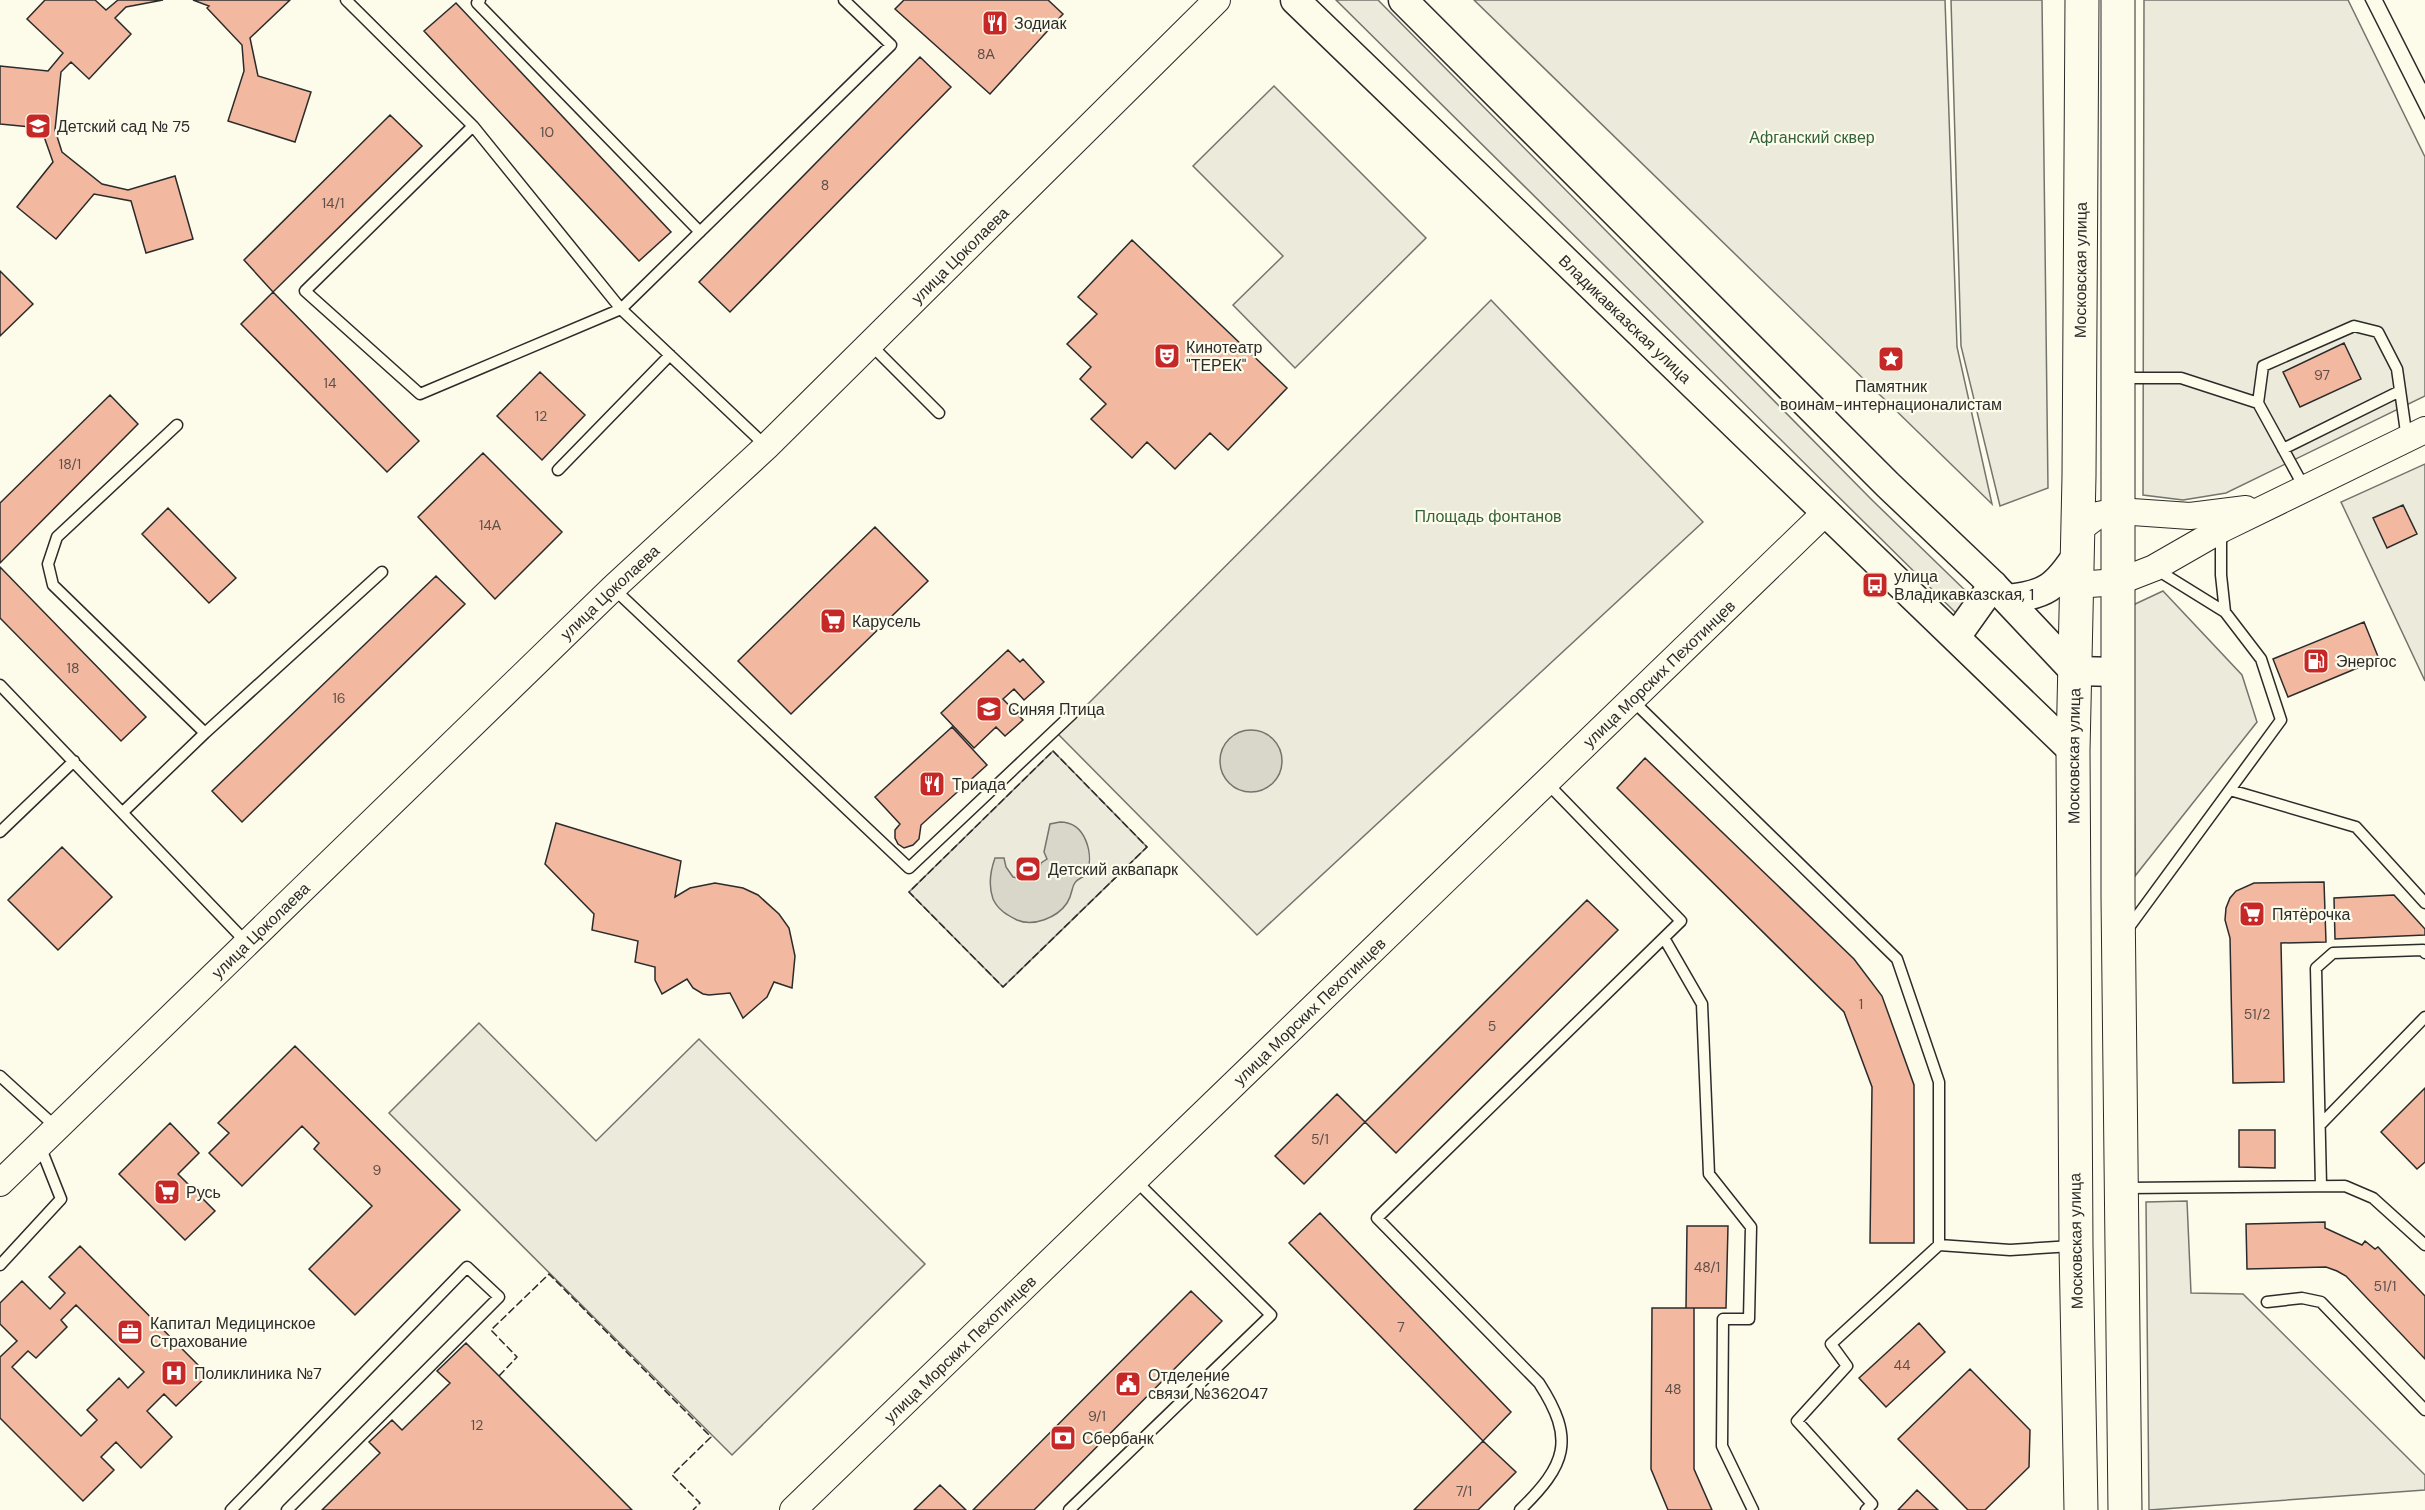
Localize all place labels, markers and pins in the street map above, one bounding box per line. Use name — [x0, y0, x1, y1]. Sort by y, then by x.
restaurant icon: Зодиак — [980, 8, 1010, 38]
place label: Зодиак — [1014, 13, 1067, 34]
school or university icon: Детский сад № 75 — [23, 111, 53, 141]
place label: Детский сад № 75 — [57, 116, 190, 137]
place label: Кинотеатр "ТЕРЕК" — [1186, 337, 1263, 376]
theatre icon: Кинотеатр "ТЕРЕК" — [1152, 341, 1182, 371]
place icon: Памятник воинам-интернационалистам — [1876, 344, 1906, 374]
place label: Памятник воинам-интернационалистам — [1780, 376, 2002, 415]
place label: улица Владикавказская, 1 — [1894, 566, 2034, 605]
bus stop icon: улица Владикавказская, 1 — [1860, 570, 1890, 600]
supermarket icon: Карусель — [818, 606, 848, 636]
place label: Карусель — [852, 611, 921, 632]
fuel station icon: Энергос — [2301, 646, 2331, 676]
place label: Энергос — [2336, 651, 2397, 672]
school or university icon: Синяя Птица — [974, 694, 1004, 724]
place label: Синяя Птица — [1008, 699, 1105, 720]
restaurant icon: Триада — [917, 769, 947, 799]
place label: Триада — [952, 774, 1006, 795]
sports icon: Детский аквапарк — [1013, 854, 1043, 884]
place label: Детский аквапарк — [1048, 859, 1179, 880]
supermarket icon: Пятёрочка — [2237, 899, 2267, 929]
place label: Пятёрочка — [2272, 904, 2351, 925]
supermarket icon: Русь — [152, 1177, 182, 1207]
place label: Русь — [186, 1182, 221, 1203]
place label: Капитал Медицинское Страхование — [150, 1313, 316, 1352]
office icon: Капитал Медицинское Страхование — [115, 1317, 145, 1347]
hospital icon: Поликлиника №7 — [159, 1358, 189, 1388]
place label: Поликлиника №7 — [194, 1363, 322, 1384]
place label: Отделение связи №362047 — [1148, 1365, 1268, 1404]
public building icon: Отделение связи №362047 — [1113, 1369, 1143, 1399]
bank icon: Сбербанк — [1048, 1423, 1078, 1453]
place label: Сбербанк — [1082, 1428, 1155, 1449]

